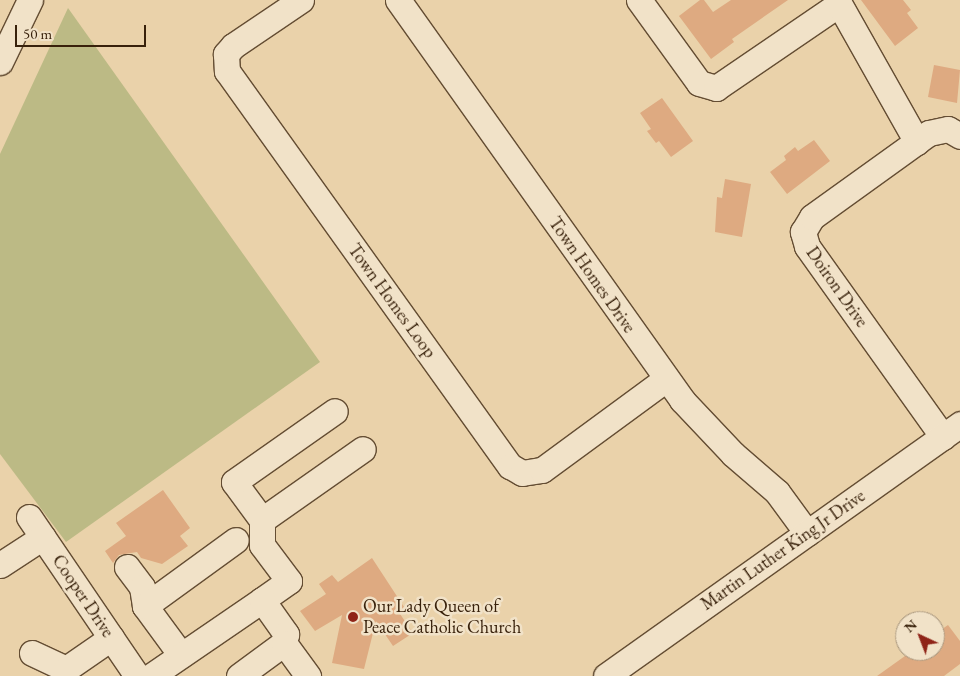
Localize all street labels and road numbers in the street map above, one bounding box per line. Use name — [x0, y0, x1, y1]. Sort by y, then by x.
street label: Town Homes Drive — [544, 213, 640, 337]
street label: Town Homes Loop — [343, 240, 441, 362]
street label: Doiron Drive — [801, 243, 873, 331]
street label: Martin Luther King Jr Drive — [697, 485, 869, 615]
street label: Cooper Drive — [47, 551, 119, 641]

